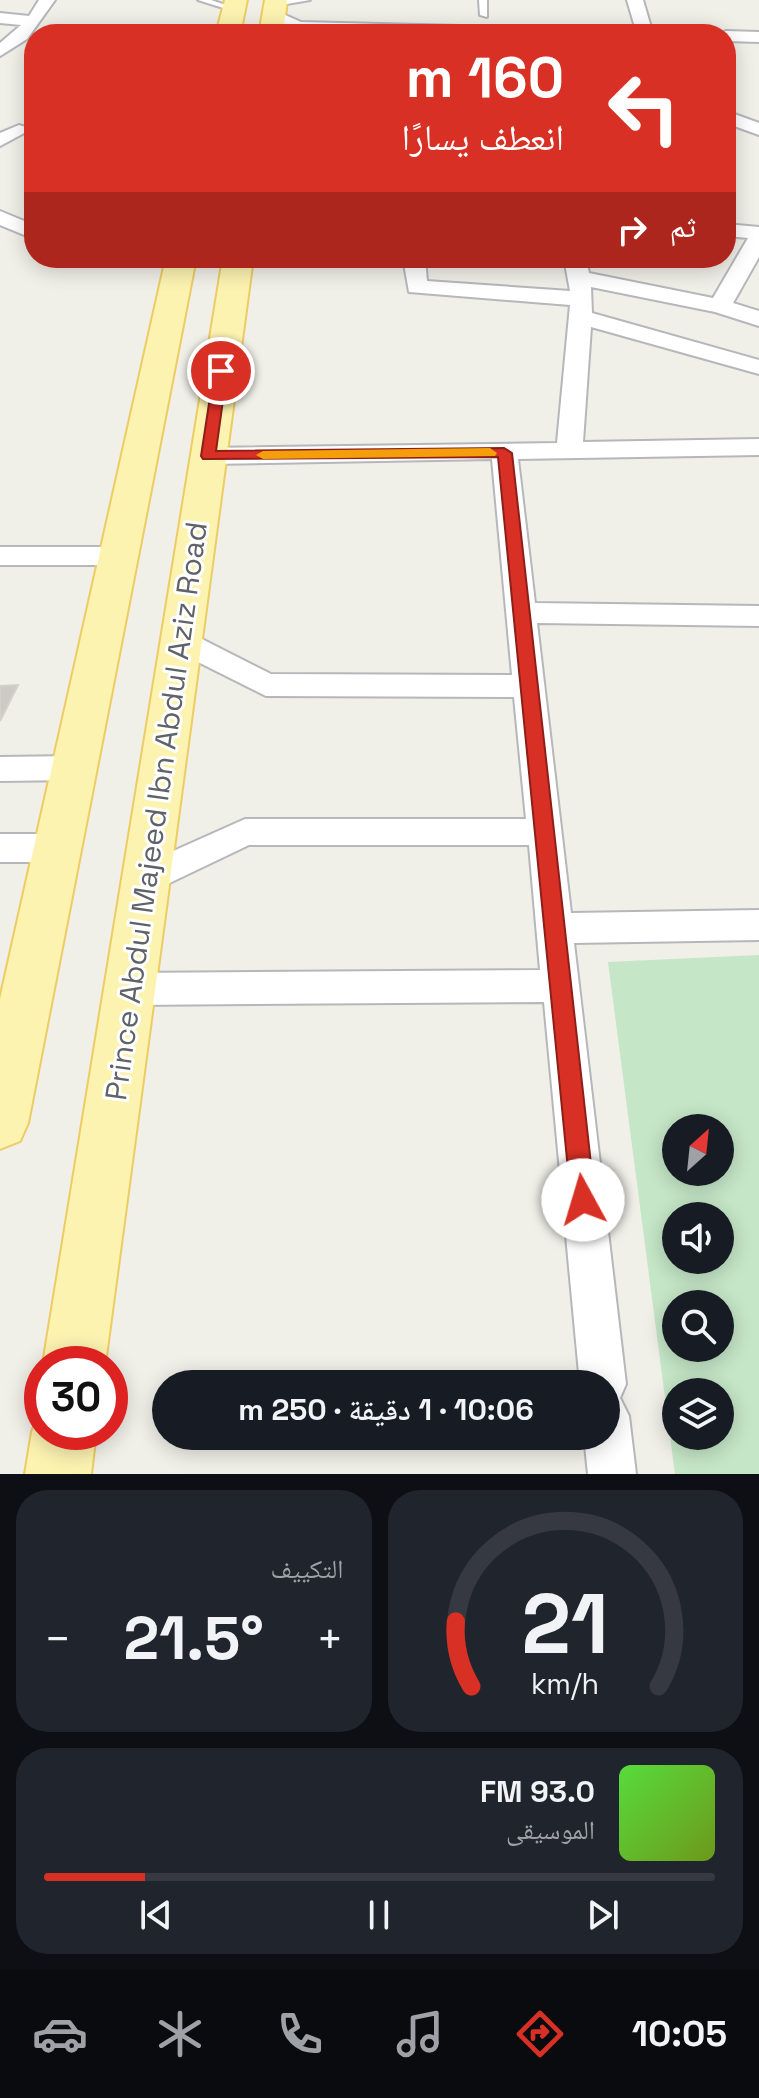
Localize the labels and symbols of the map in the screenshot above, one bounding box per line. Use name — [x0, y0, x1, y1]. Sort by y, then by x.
pin — [187, 337, 255, 405]
street label: Prince Abdul Majeed Ibn Abdul Aziz Road — [96, 519, 216, 1103]
north arrow — [662, 1114, 734, 1186]
position arrow — [541, 1158, 625, 1242]
speed limit sign: 30 — [24, 1346, 128, 1450]

